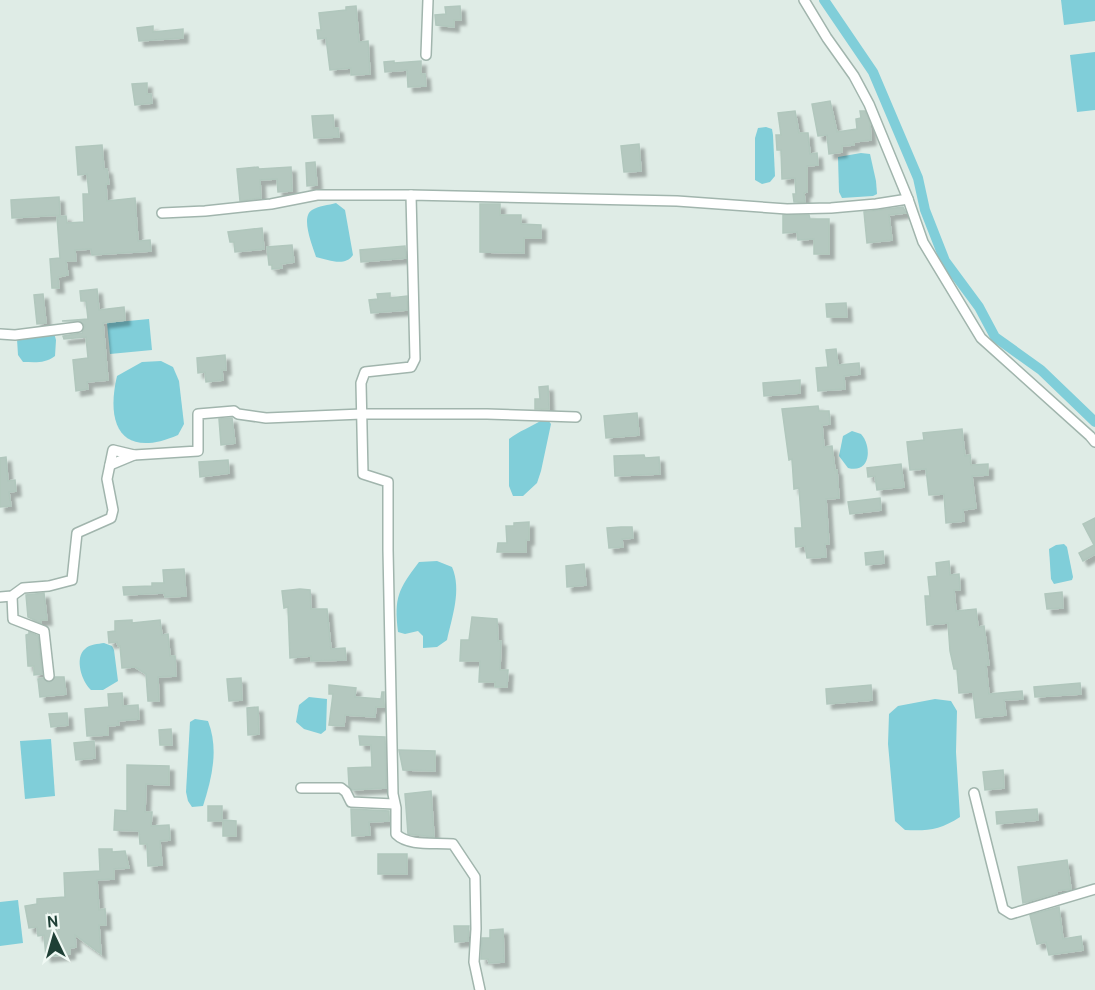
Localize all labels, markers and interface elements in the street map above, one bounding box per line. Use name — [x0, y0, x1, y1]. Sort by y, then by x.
north arrow — [24, 906, 84, 966]
text: N — [46, 912, 59, 932]

